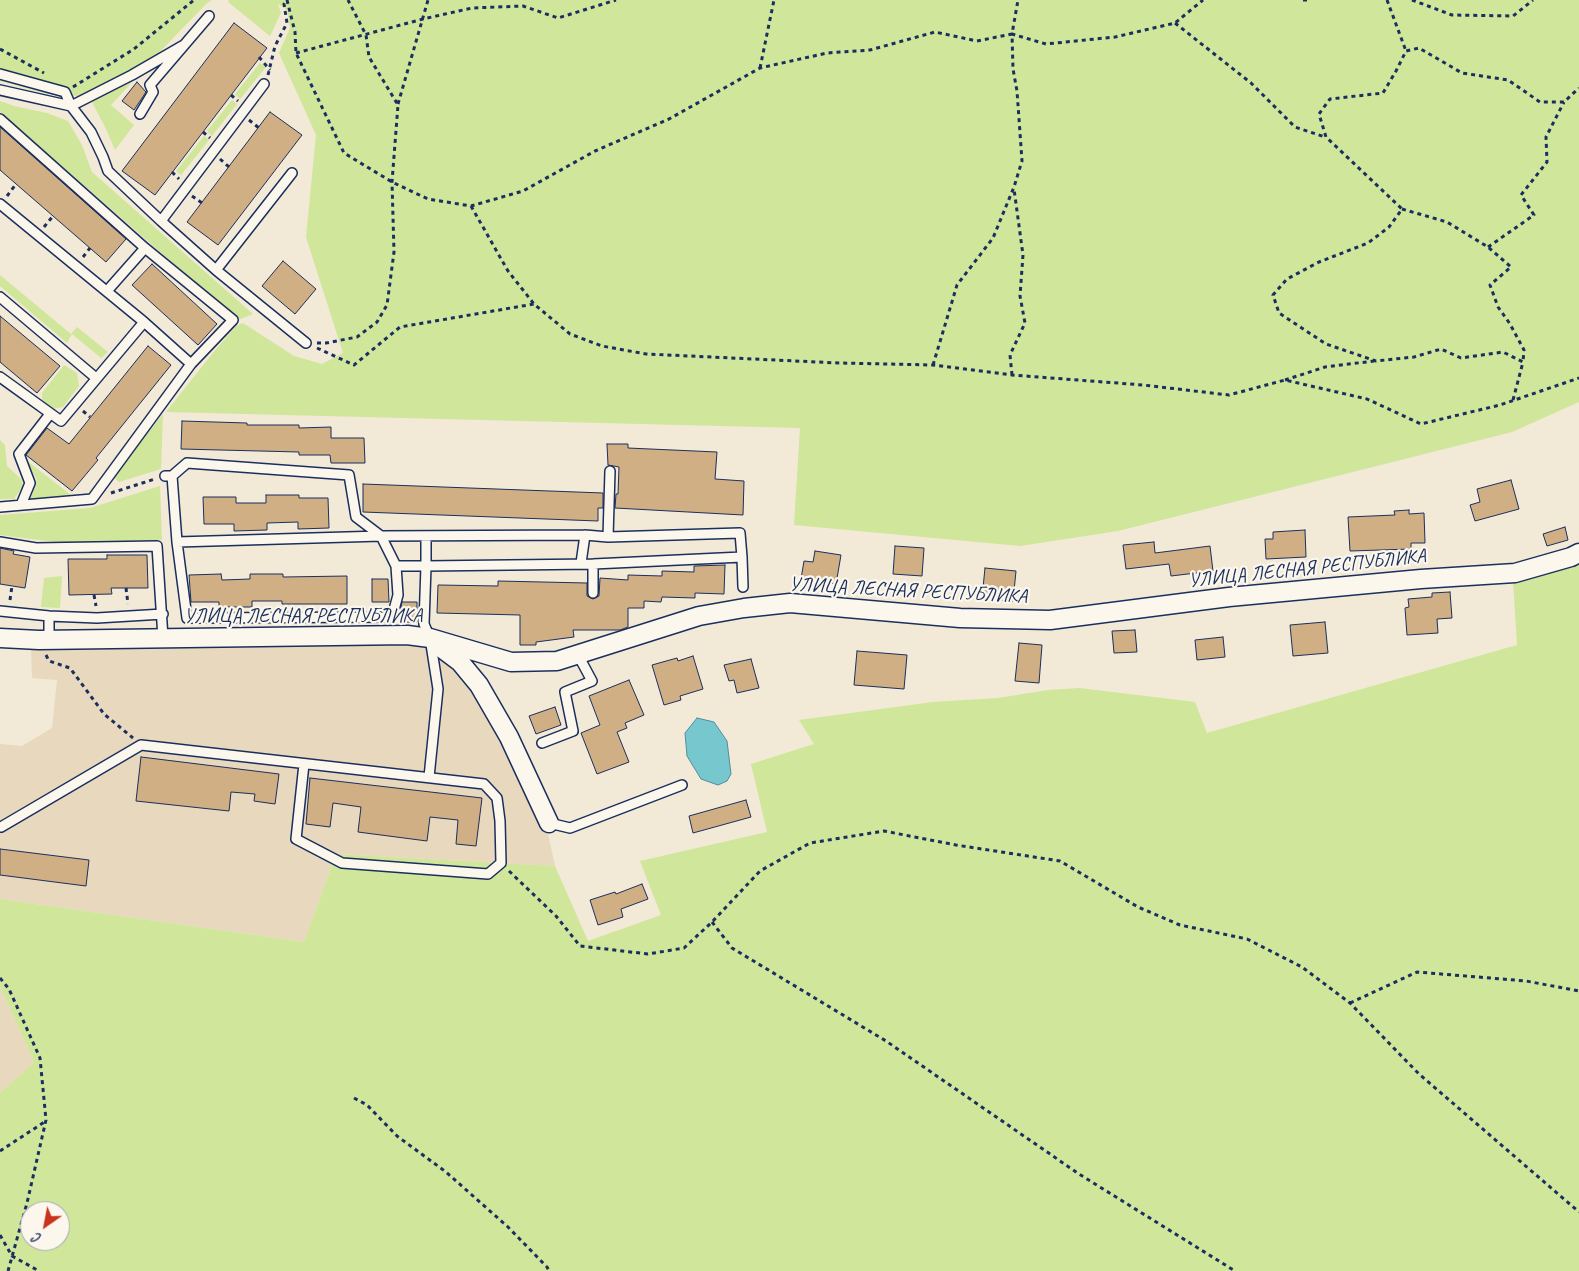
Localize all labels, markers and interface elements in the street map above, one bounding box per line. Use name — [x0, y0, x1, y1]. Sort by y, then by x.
street label: УЛИЦА ЛЕСНАЯ РЕСПУБЛИКА — [1187, 545, 1427, 593]
street label: УЛИЦА ЛЕСНАЯ РЕСПУБЛИКА — [788, 573, 1028, 609]
street label: УЛИЦА ЛЕСНАЯ РЕСПУБЛИКА — [184, 605, 422, 629]
north arrow — [20, 1201, 70, 1251]
text: С — [30, 1229, 45, 1247]

